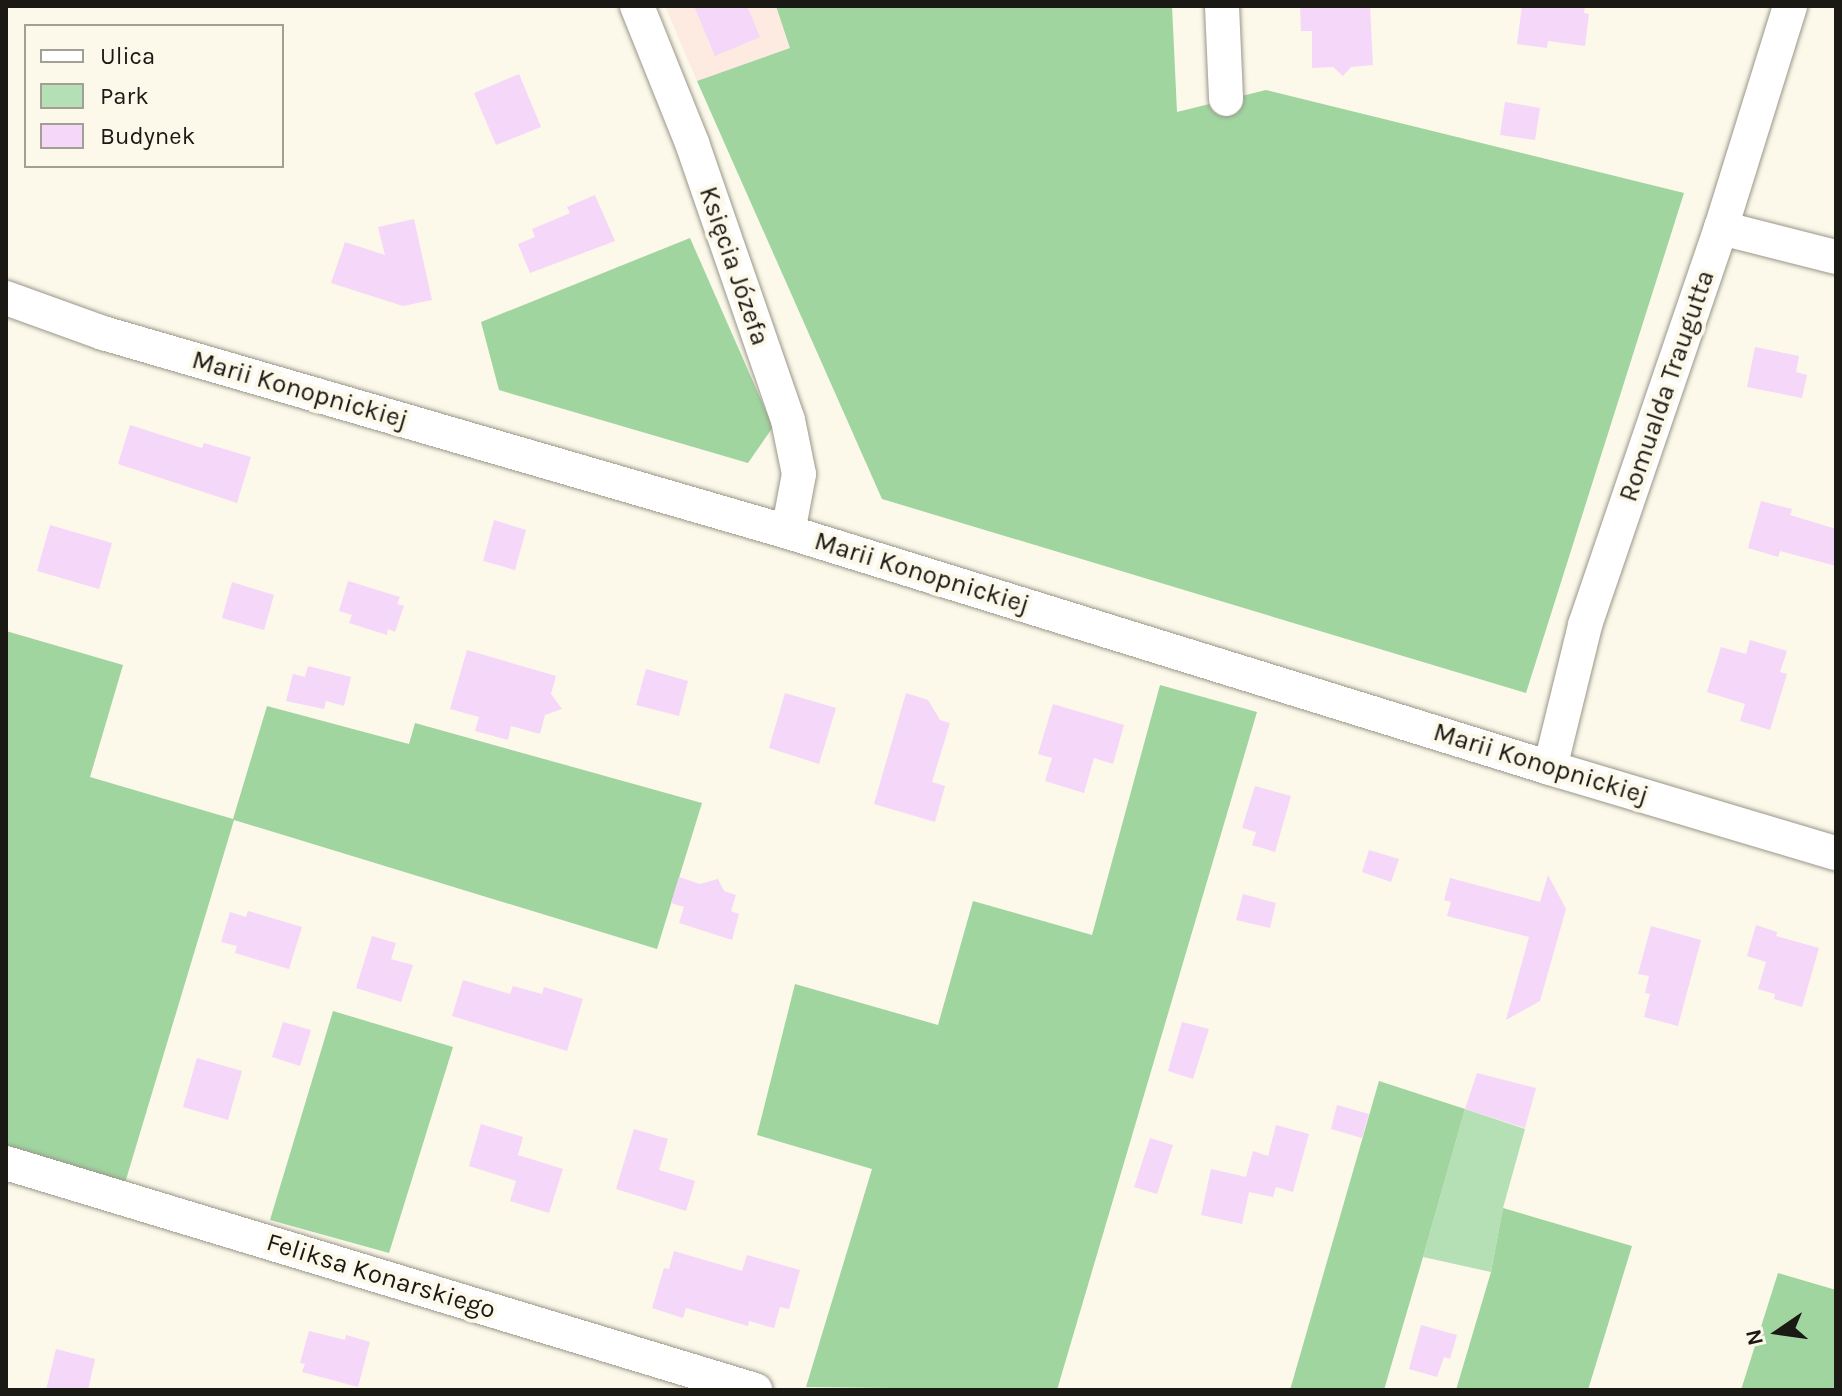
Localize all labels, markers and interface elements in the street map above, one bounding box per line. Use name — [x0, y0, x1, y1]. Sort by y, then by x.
legend — [24, 24, 284, 168]
text: Ulica — [100, 42, 155, 70]
text: Park — [100, 82, 149, 110]
text: Budynek — [100, 122, 195, 150]
street label: Księcia Józefa — [692, 183, 776, 349]
street label: Romualda Traugutta — [1613, 266, 1721, 506]
street label: Marii Konopnickiej — [188, 344, 412, 436]
street label: Marii Konopnickiej — [811, 525, 1033, 621]
street label: Marii Konopnickiej — [1430, 716, 1652, 812]
street label: Feliksa Konarskiego — [263, 1226, 499, 1326]
north arrow — [1738, 1292, 1818, 1372]
text: N — [1740, 1327, 1769, 1348]

